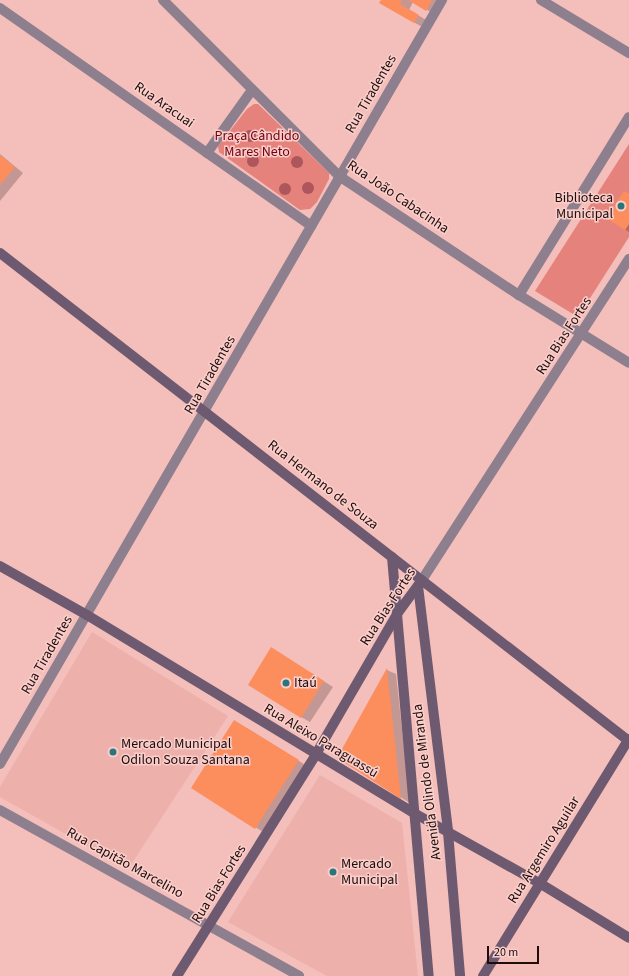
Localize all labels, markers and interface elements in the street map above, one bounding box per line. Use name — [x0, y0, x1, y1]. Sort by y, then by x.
street label: Rua Tiradentes — [342, 52, 400, 136]
street label: Rua Aracuai — [131, 78, 197, 132]
park label: Praça Cândido Mares Neto — [215, 128, 299, 160]
street label: Rua João Cabacinha — [344, 157, 452, 237]
place label: Biblioteca Municipal — [554, 190, 613, 222]
marker: Biblioteca Municipal — [616, 201, 626, 211]
street label: Rua Bias Fortes — [533, 294, 595, 378]
street label: Rua Tiradentes — [181, 333, 239, 417]
street label: Rua Hermano de Souza — [264, 437, 382, 533]
street label: Rua Bias Fortes — [357, 565, 419, 649]
street label: Rua Tiradentes — [18, 613, 76, 697]
place label: Itaú — [294, 675, 317, 691]
marker: Itaú — [281, 678, 291, 688]
street label: Rua Aleixo Paraguassú — [261, 700, 381, 782]
street label: Avenida Olindo de Miranda — [409, 703, 445, 861]
place label: Mercado Municipal Odilon Souza Santana — [121, 736, 250, 768]
marker: Mercado Municipal Odilon Souza Santana — [108, 747, 118, 757]
street label: Rua Argemiro Aguilar — [504, 793, 584, 907]
street label: Rua Capitão Marcelino — [64, 824, 186, 902]
street label: Rua Bias Fortes — [188, 842, 250, 926]
place label: Mercado Municipal — [341, 856, 398, 888]
marker: Mercado Municipal — [328, 867, 338, 877]
scale bar — [489, 938, 541, 964]
text: 20 m — [494, 944, 518, 961]

